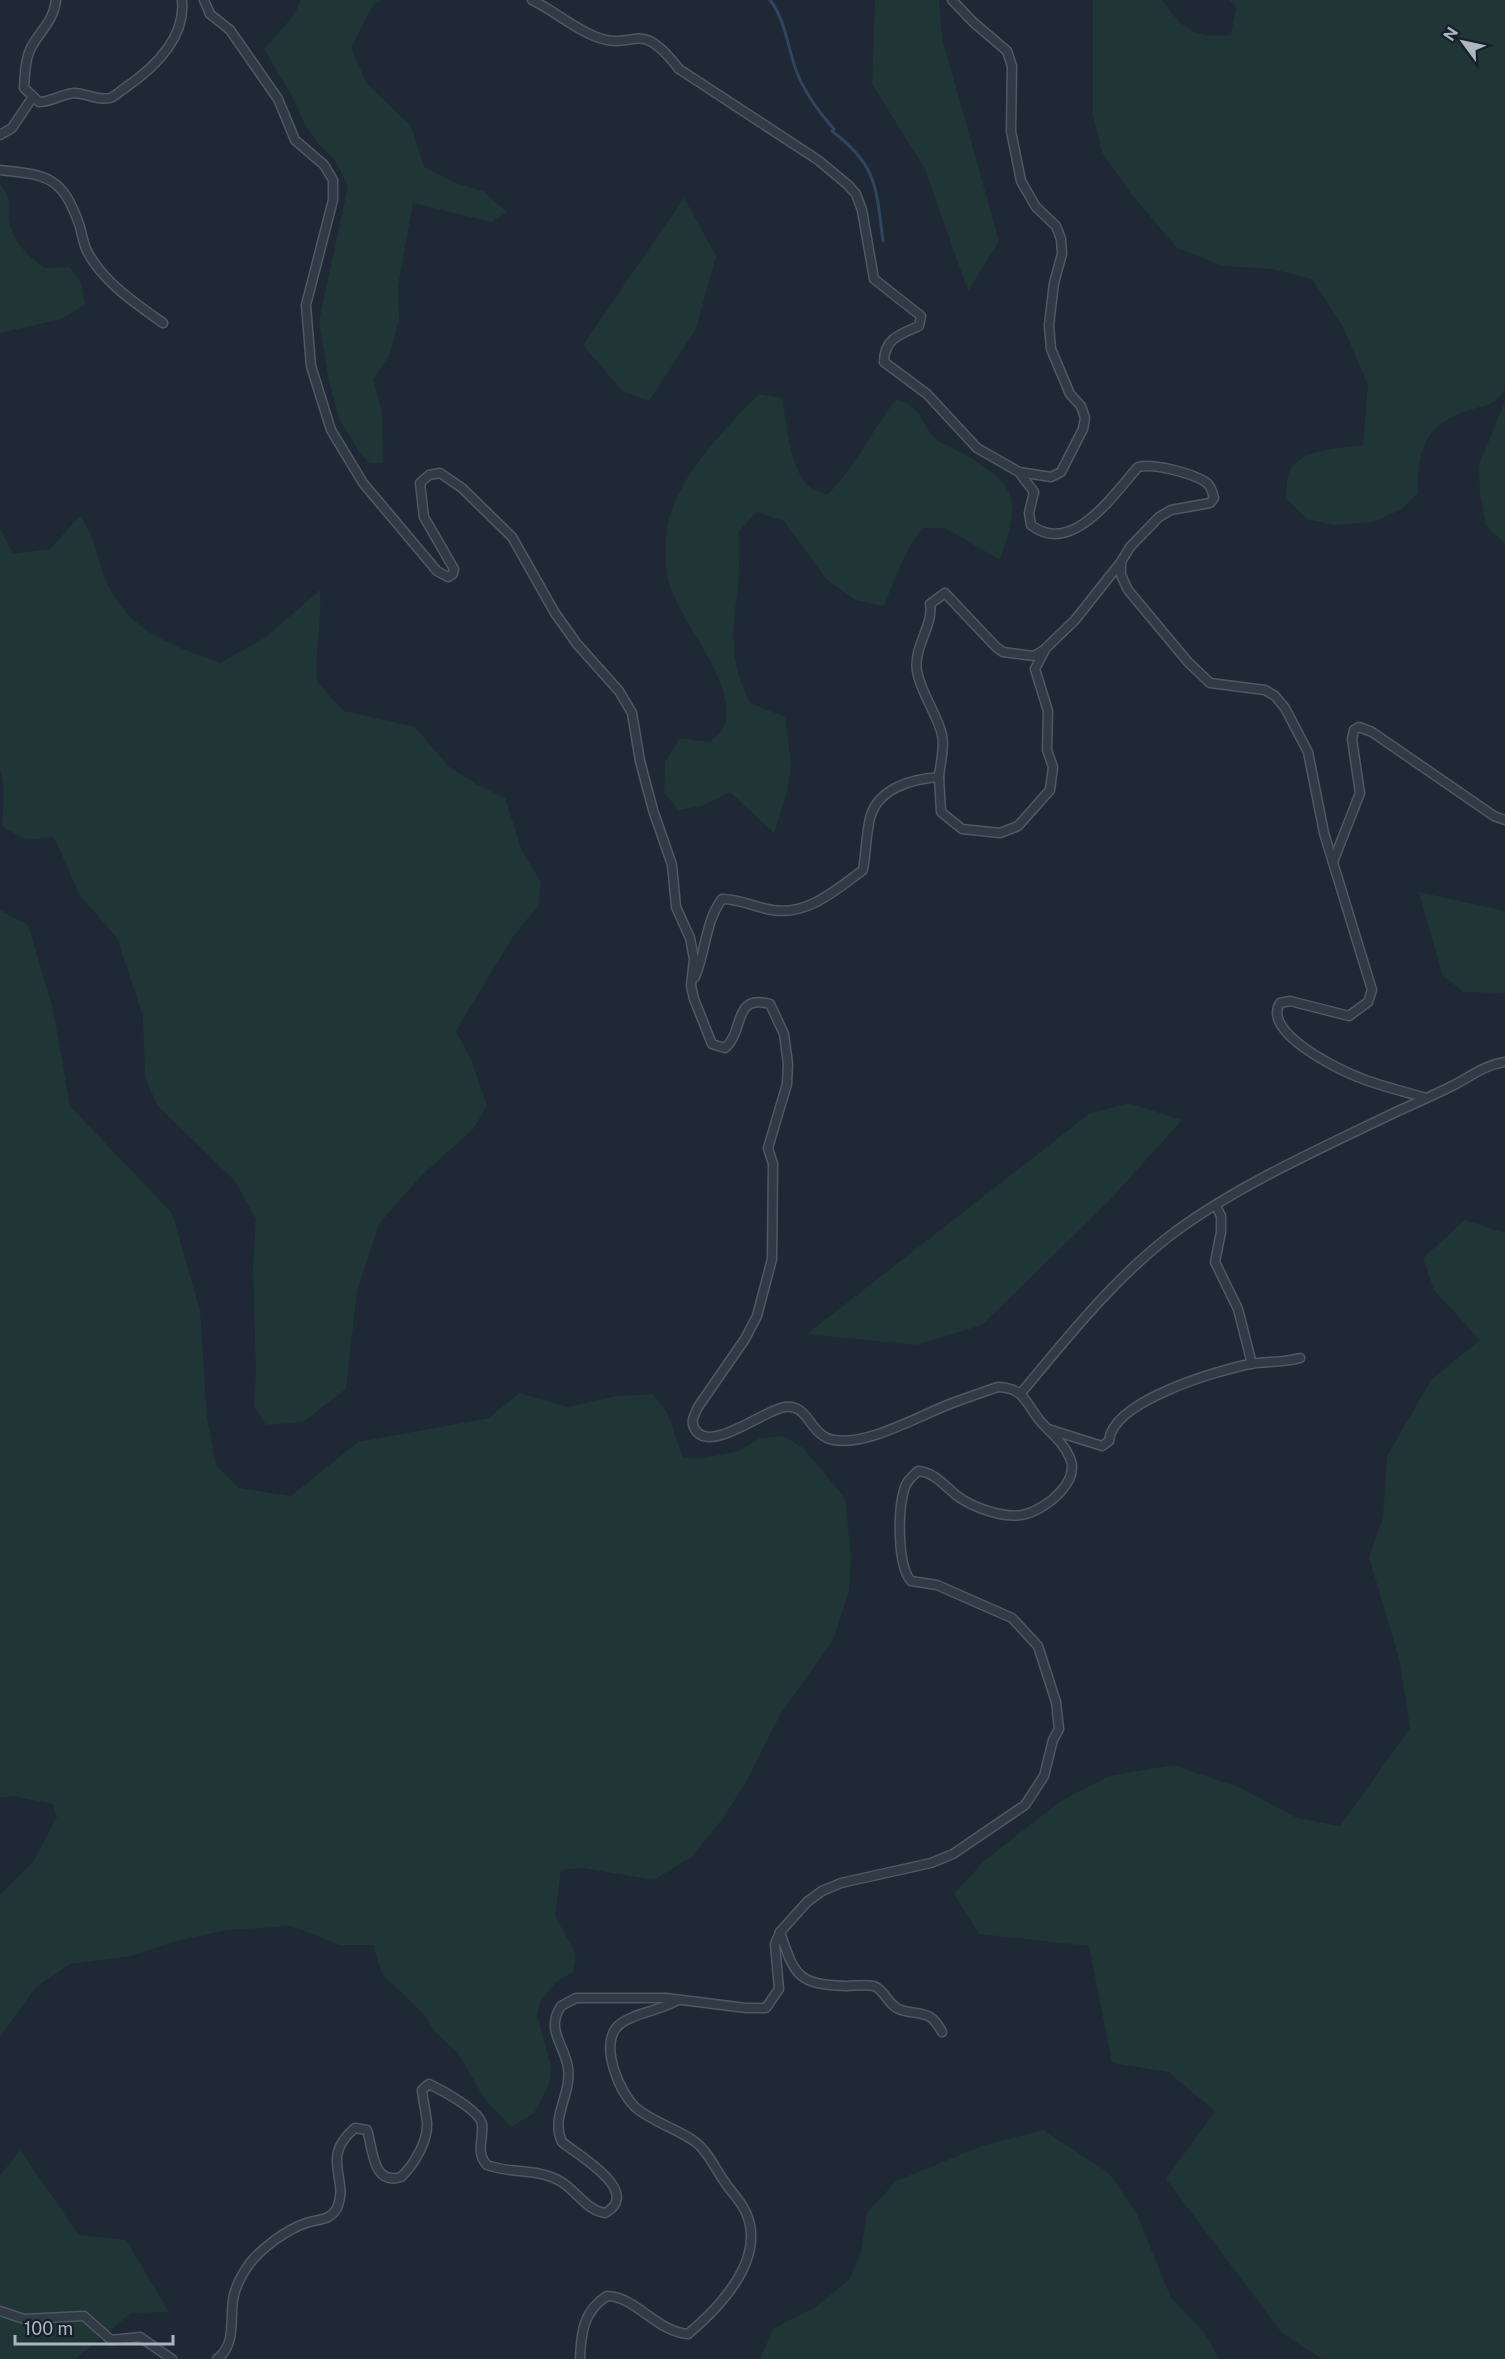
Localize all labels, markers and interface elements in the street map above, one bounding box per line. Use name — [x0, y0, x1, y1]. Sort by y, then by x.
north arrow — [1433, 12, 1493, 72]
text: N — [1439, 24, 1462, 45]
scale bar — [15, 2308, 172, 2346]
text: 100 m — [24, 2318, 73, 2339]

